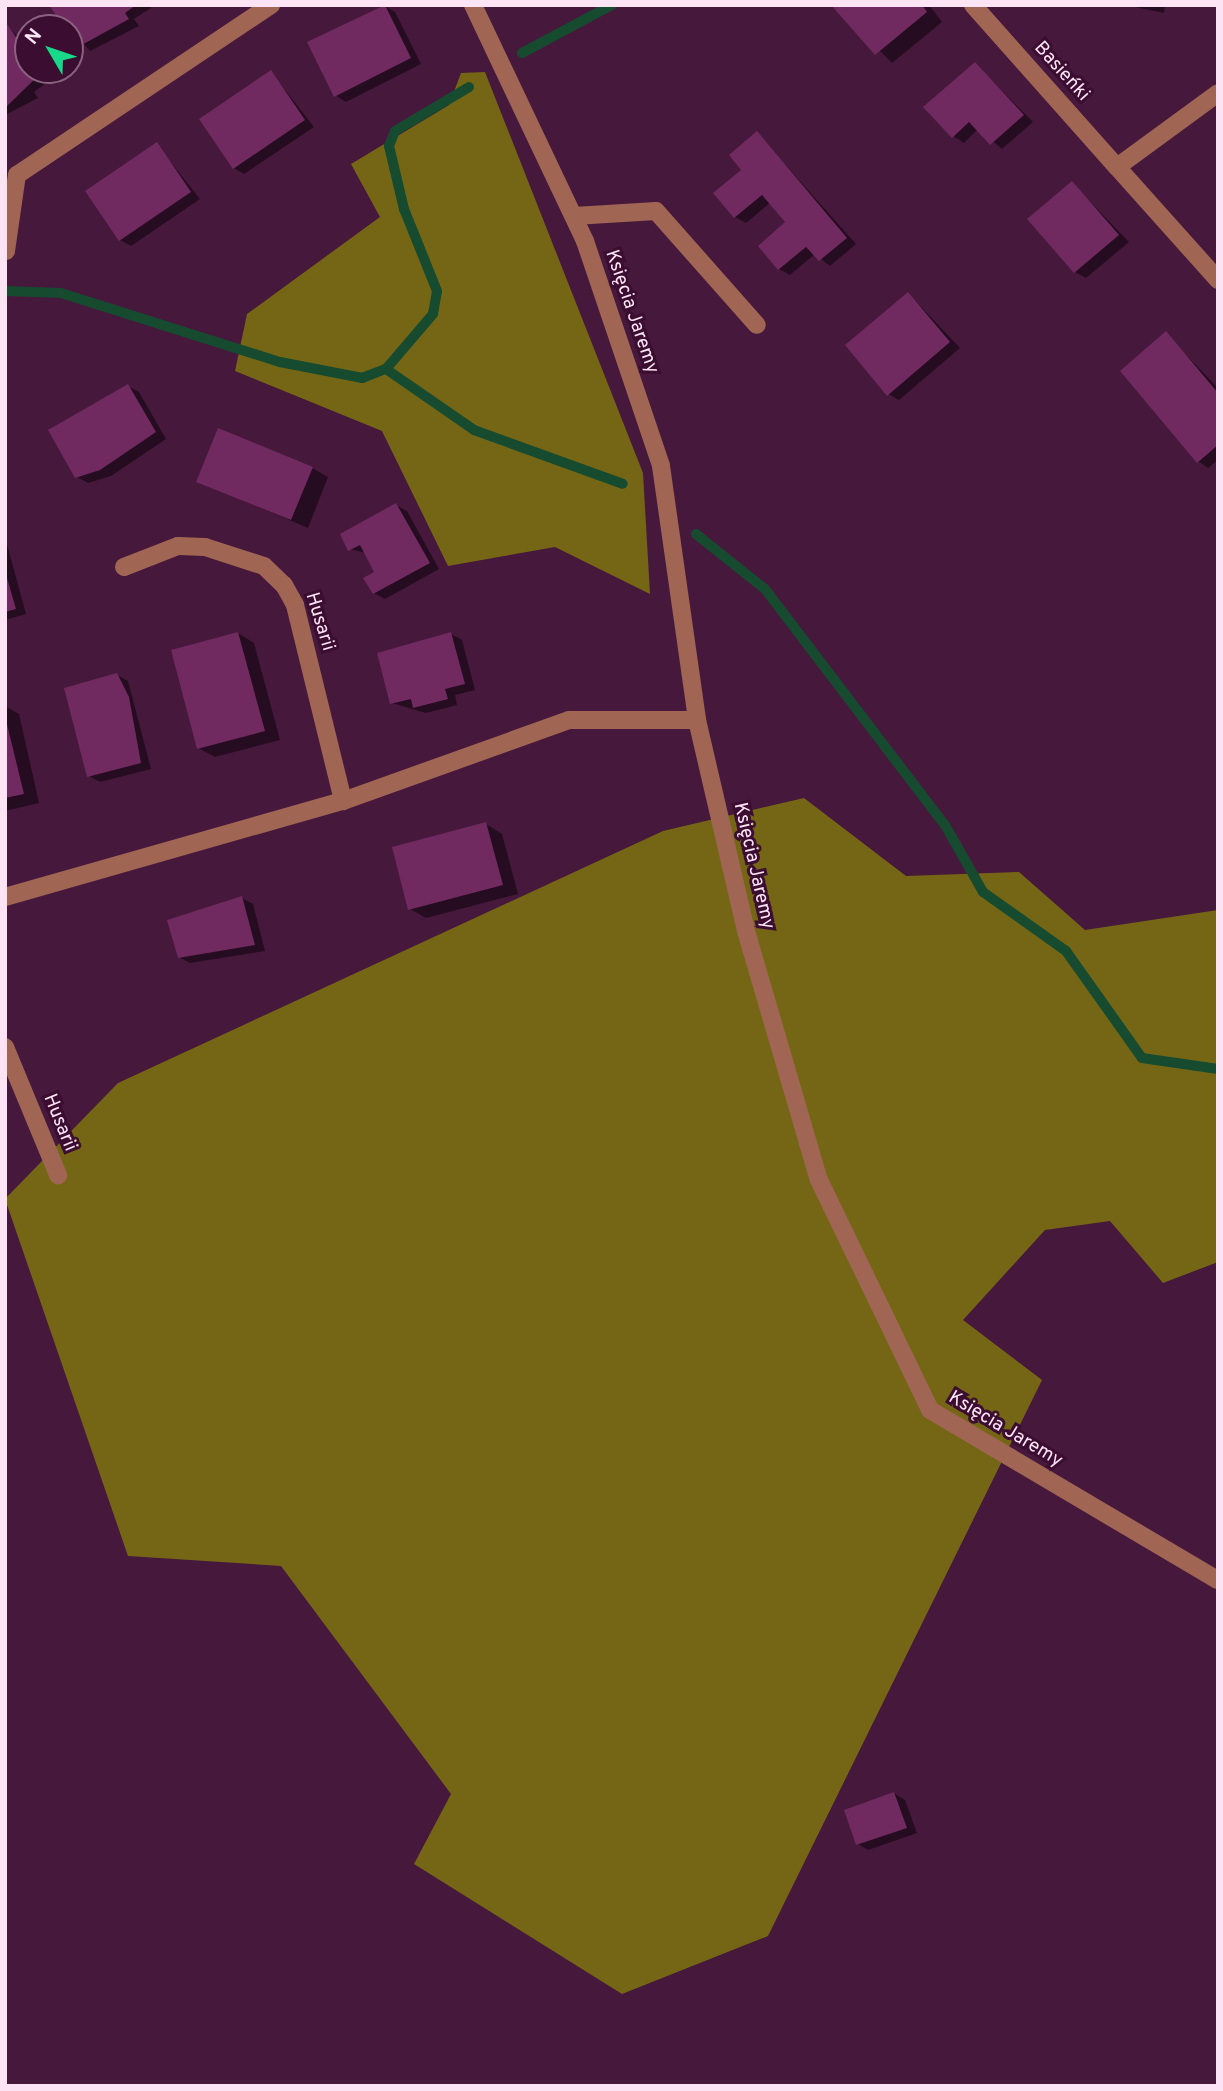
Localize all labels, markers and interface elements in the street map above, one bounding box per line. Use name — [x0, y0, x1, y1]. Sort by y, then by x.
north arrow — [14, 14, 84, 84]
text: N — [21, 24, 48, 50]
street label: Basieńki — [1028, 37, 1094, 107]
street label: Księcia Jaremy — [599, 247, 663, 377]
street label: Husarii — [299, 590, 339, 654]
street label: Księcia Jaremy — [727, 800, 779, 932]
street label: Husarii — [37, 1091, 81, 1155]
street label: Księcia Jaremy — [944, 1387, 1066, 1473]

